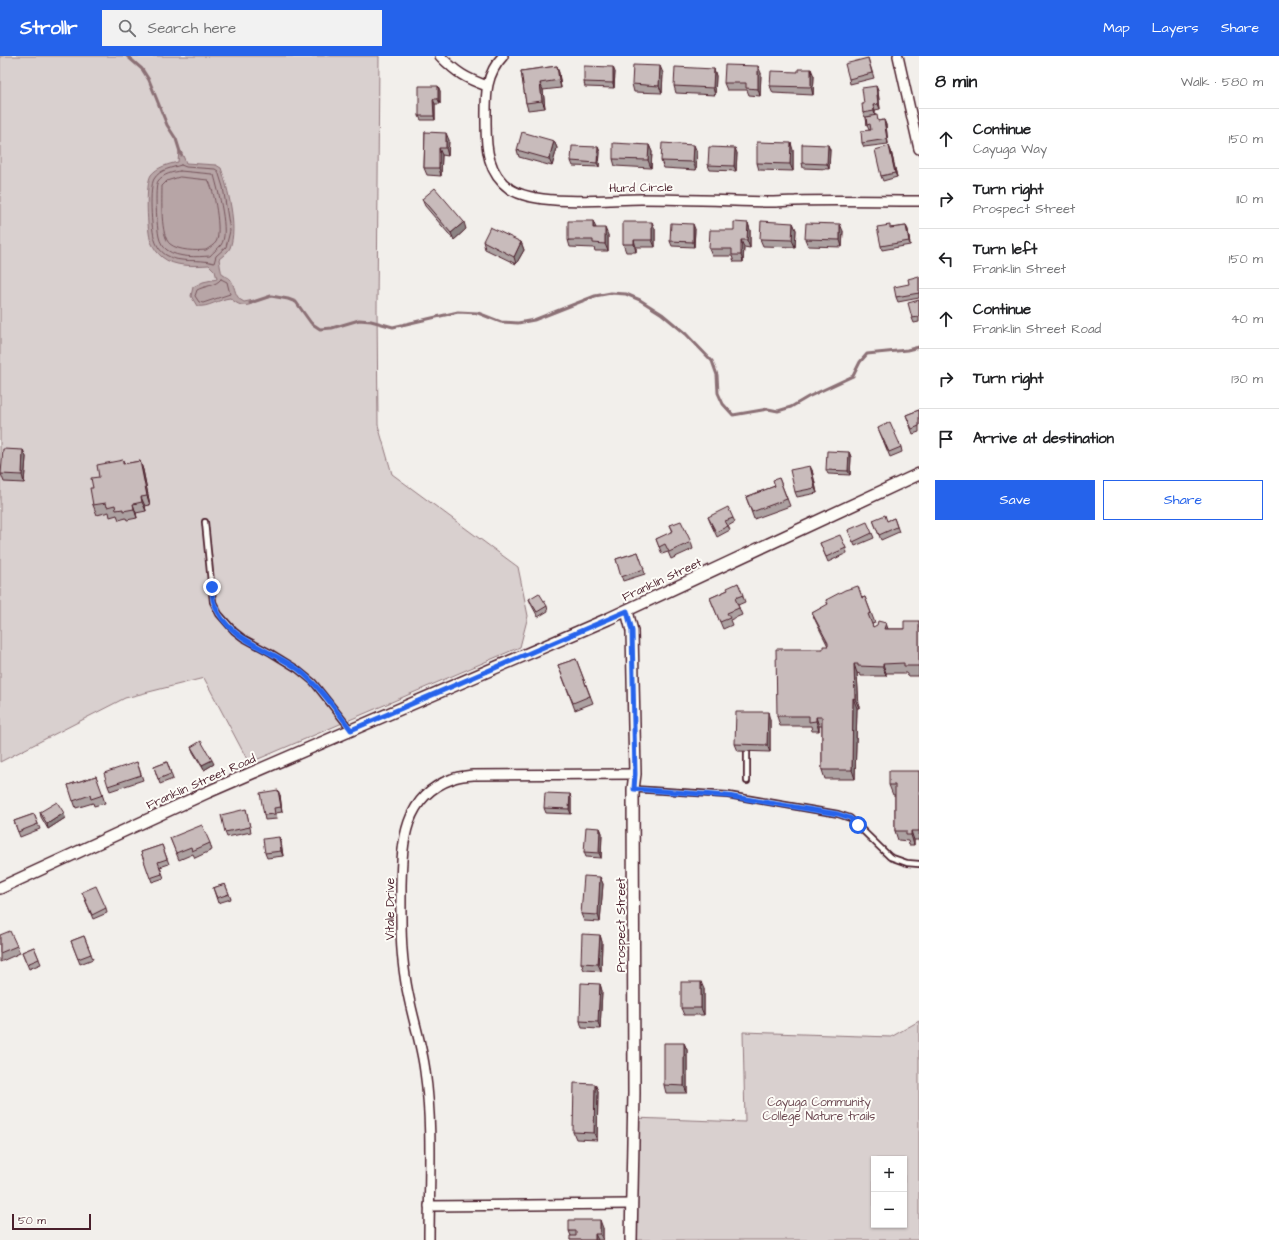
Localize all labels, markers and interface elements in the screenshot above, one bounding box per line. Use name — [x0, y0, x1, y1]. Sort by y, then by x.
search box — [102, 10, 382, 46]
text: Strollr — [20, 15, 78, 42]
icon: search — [116, 17, 138, 39]
text: Search here — [148, 18, 236, 39]
text: Map — [1103, 18, 1130, 38]
text: Layers — [1152, 18, 1199, 38]
text: Share — [1221, 18, 1259, 38]
text: 8 min — [935, 70, 977, 94]
text: Walk · 580 m — [1181, 73, 1263, 91]
text: Continue — [973, 119, 1031, 140]
icon: ahead — [935, 128, 957, 150]
text: 150 m — [1229, 130, 1263, 148]
text: Cayuga Way — [973, 140, 1047, 158]
street label: Hurd Circle — [609, 179, 674, 197]
text: Turn right — [973, 179, 1044, 200]
icon: right — [935, 188, 957, 210]
text: 110 m — [1236, 190, 1263, 208]
text: Prospect Street — [973, 200, 1075, 218]
text: Turn left — [973, 239, 1037, 260]
icon: left — [935, 248, 957, 270]
text: 150 m — [1229, 250, 1263, 268]
text: Franklin Street — [973, 260, 1066, 278]
text: Continue — [973, 299, 1031, 320]
icon: ahead — [935, 308, 957, 330]
text: 40 m — [1231, 310, 1263, 328]
text: Franklin Street Road — [973, 320, 1101, 338]
icon: right — [935, 368, 957, 390]
text: Turn right — [973, 368, 1044, 389]
text: 130 m — [1231, 370, 1263, 388]
icon: arrive — [935, 428, 957, 450]
text: Arrive at destination — [973, 428, 1114, 449]
button: Save — [935, 480, 1095, 520]
button: Share — [1103, 480, 1263, 520]
street label: Franklin Street — [619, 554, 705, 606]
route end — [203, 578, 221, 596]
street label: Franklin Street Road — [144, 750, 258, 814]
route start — [849, 816, 867, 834]
street label: Vitale Drive — [382, 877, 399, 940]
street label: Prospect Street — [613, 878, 630, 972]
park label: Cayuga Community College Nature trails — [763, 1094, 875, 1126]
map controls — [871, 1156, 907, 1228]
button: + — [871, 1156, 907, 1192]
button: − — [871, 1192, 907, 1228]
scale bar — [12, 1212, 91, 1231]
text: 50 m — [18, 1213, 46, 1228]

